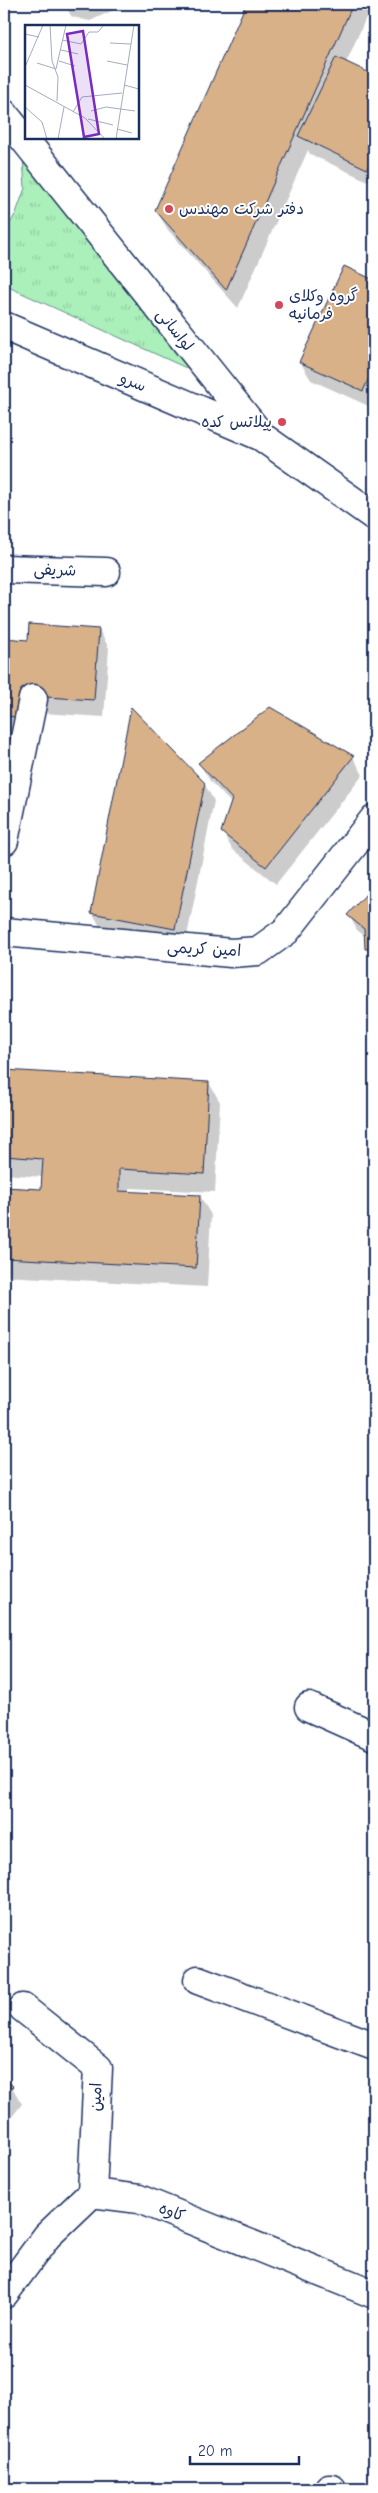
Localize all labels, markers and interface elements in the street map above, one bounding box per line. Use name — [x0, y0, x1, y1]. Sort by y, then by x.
inset map — [25, 25, 139, 139]
place label: دفتر شرکت مهندس — [179, 200, 304, 218]
marker: دفتر شرکت مهندس — [163, 203, 175, 215]
place label: گروه وكلاى فرمانيه — [289, 286, 358, 323]
marker: گروه وكلاى فرمانيه — [273, 299, 285, 311]
street label: لواسانی — [152, 306, 197, 355]
street label: سرو — [116, 368, 149, 396]
place label: پیلاتس کده — [201, 413, 272, 432]
marker: پیلاتس کده — [276, 416, 288, 428]
street label: شریفی — [33, 560, 77, 581]
street label: امین کریمی — [166, 938, 242, 961]
street label: امین — [87, 2082, 105, 2112]
street label: کاوه — [156, 2199, 188, 2225]
scale bar — [190, 2433, 299, 2465]
text: 20 m — [198, 2442, 232, 2460]

